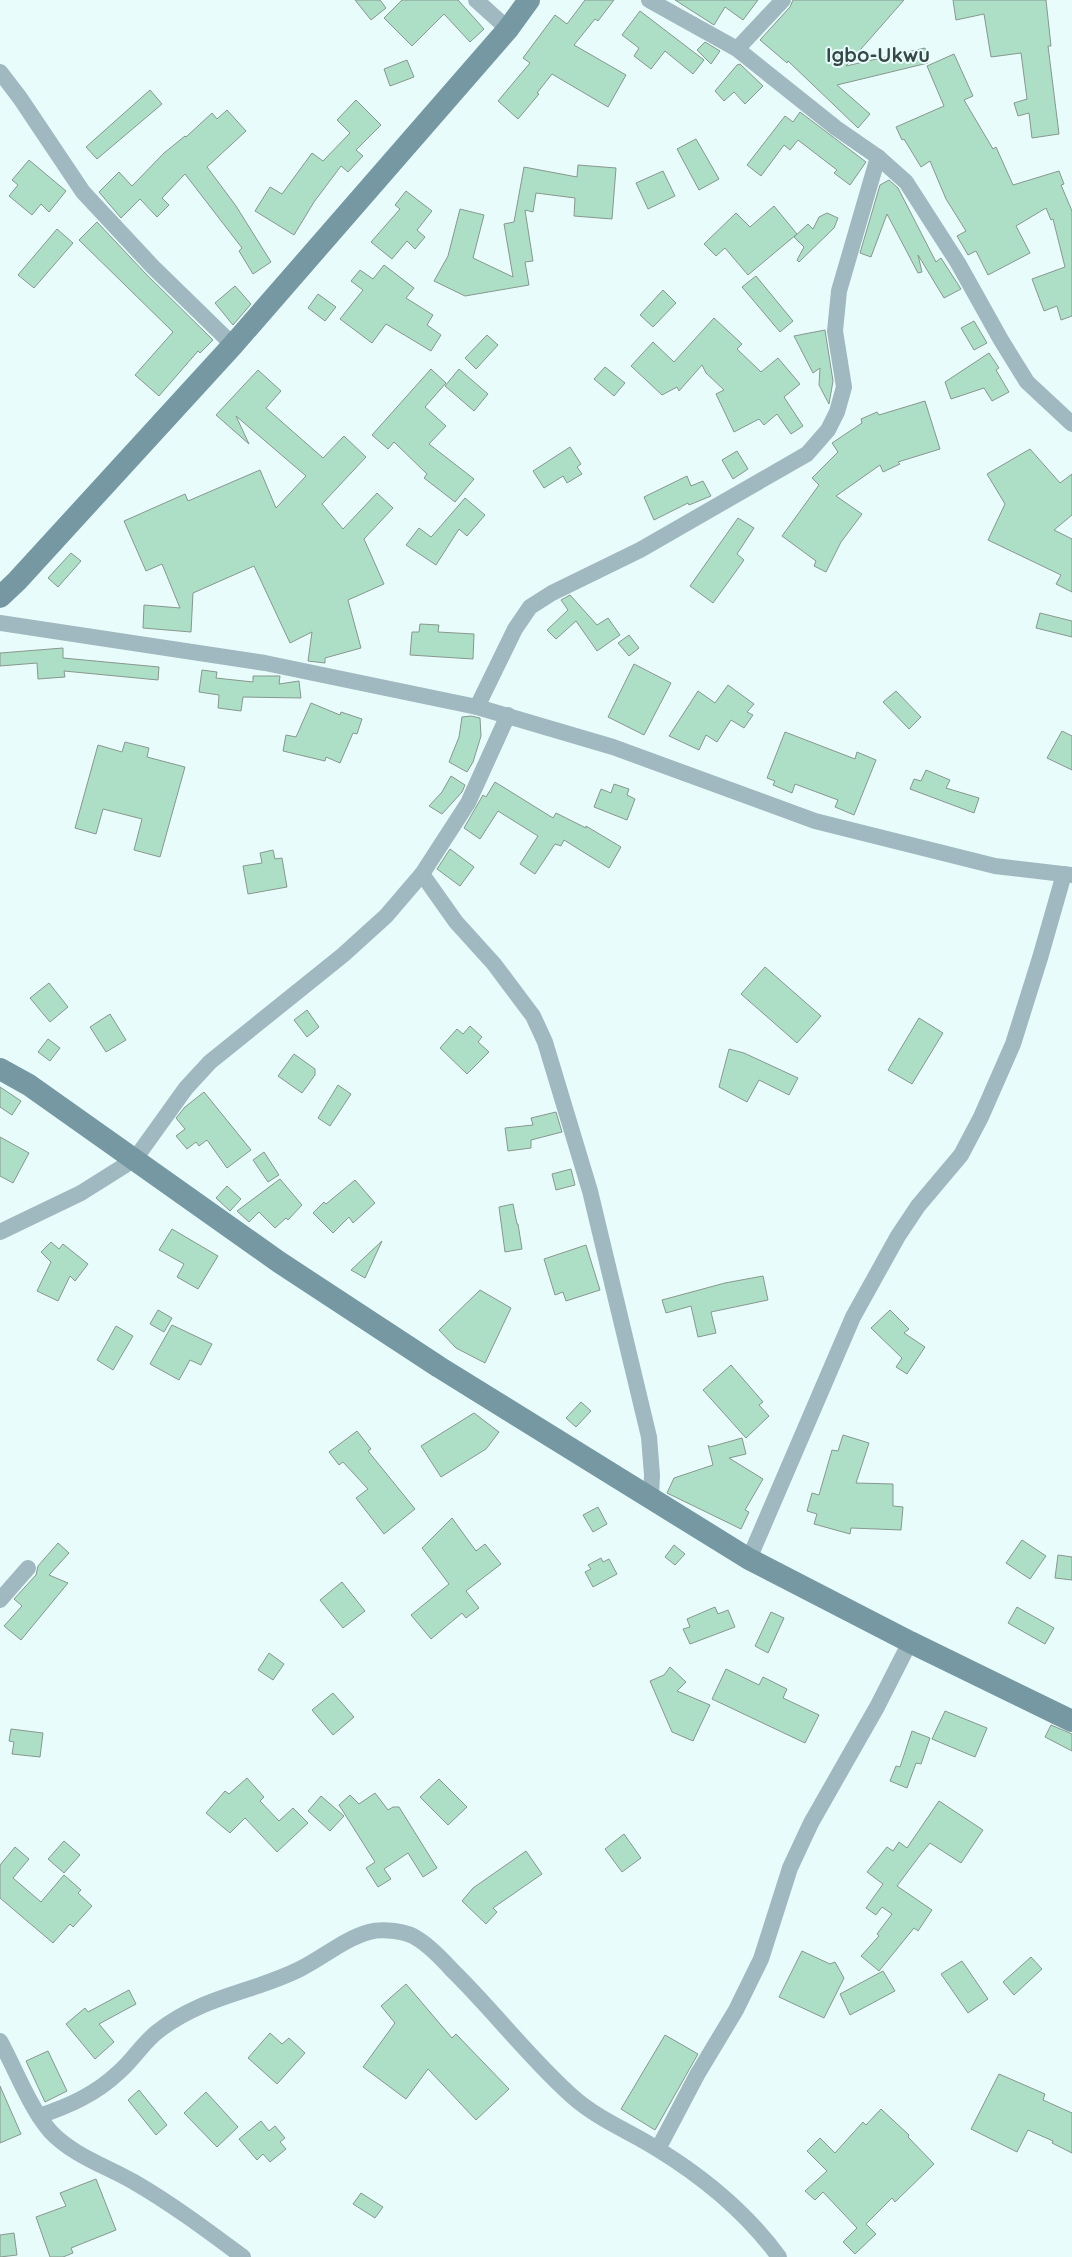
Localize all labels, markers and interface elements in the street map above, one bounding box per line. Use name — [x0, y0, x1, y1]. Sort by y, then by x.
district label: Igbo-Ukwu — [826, 42, 930, 67]

